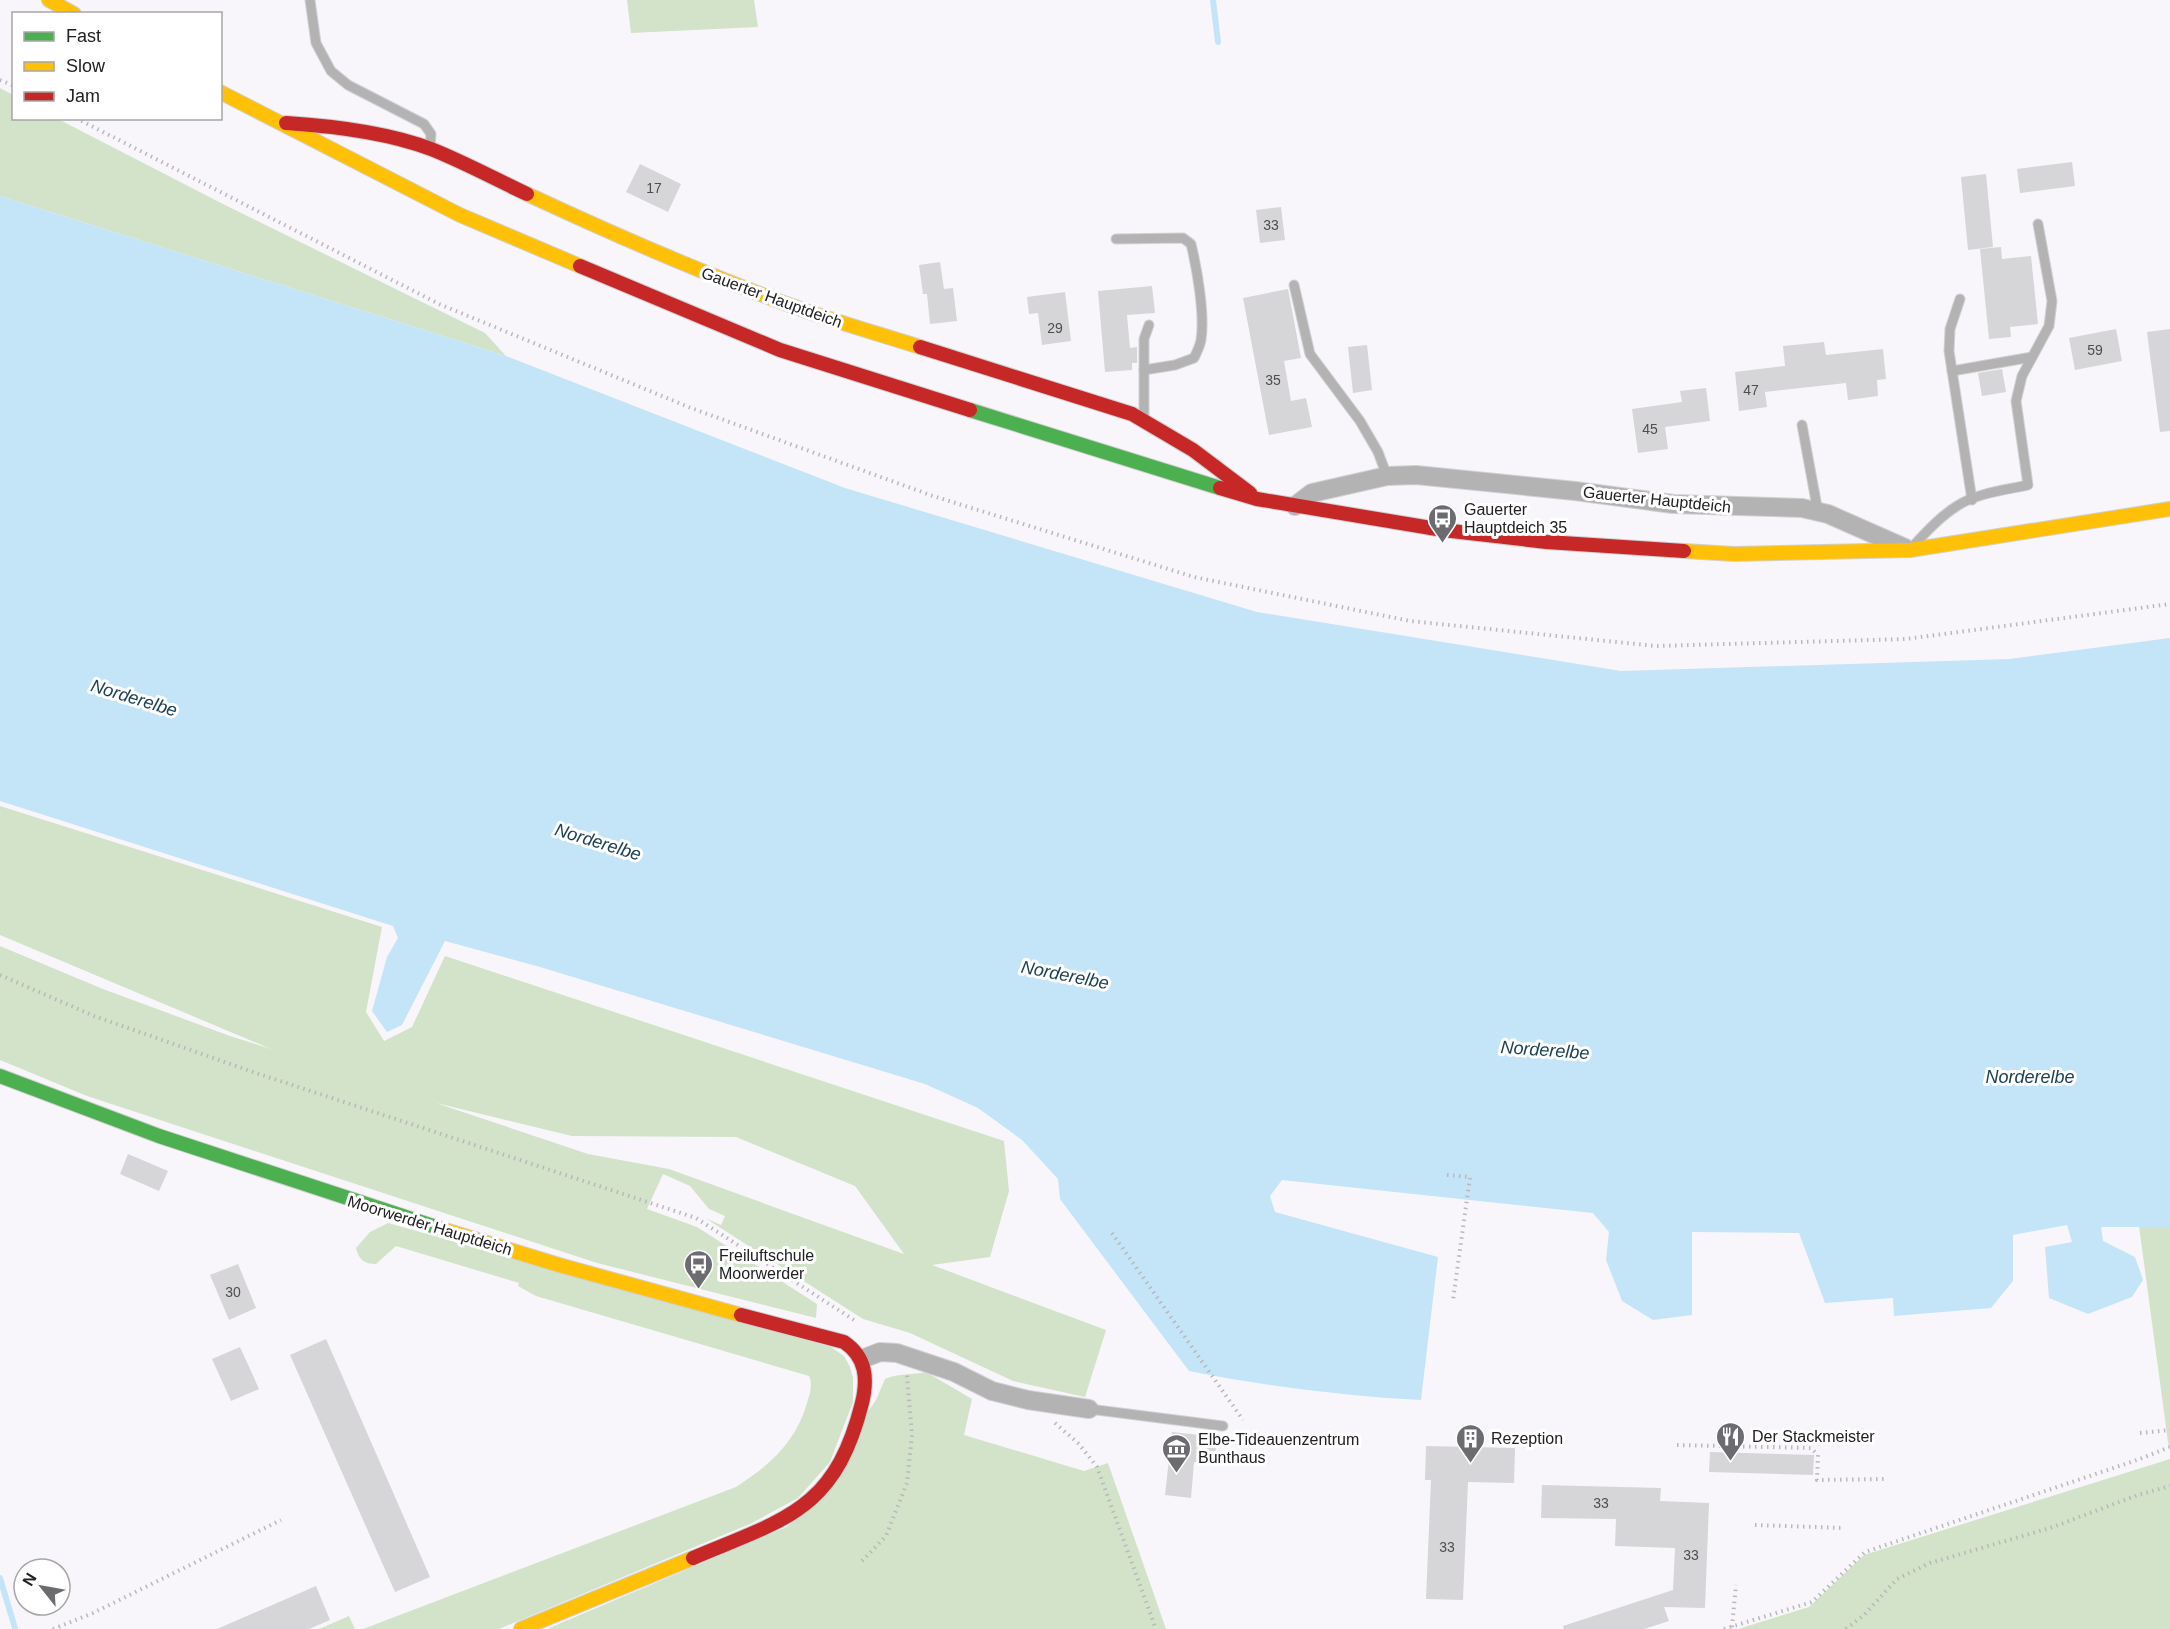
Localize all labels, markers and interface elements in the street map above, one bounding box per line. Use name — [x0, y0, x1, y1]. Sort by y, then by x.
legend — [12, 12, 222, 120]
text: Fast — [66, 26, 101, 46]
text: Slow — [66, 56, 106, 76]
text: Jam — [66, 86, 100, 106]
house number: 17 — [646, 180, 662, 196]
house number: 33 — [1263, 217, 1279, 233]
street label: Gauerter Hauptdeich — [699, 264, 845, 331]
house number: 29 — [1047, 320, 1063, 336]
house number: 59 — [2087, 342, 2103, 358]
house number: 35 — [1265, 372, 1281, 388]
house number: 47 — [1743, 382, 1759, 398]
house number: 45 — [1642, 421, 1658, 437]
street label: Gauerter Hauptdeich — [1582, 483, 1732, 516]
place label: Gauerter Hauptdeich 35 — [1464, 501, 1567, 536]
bus stop icon: Gauerter Hauptdeich 35 — [1427, 502, 1459, 544]
water label: Norderelbe — [88, 675, 180, 721]
water label: Norderelbe — [552, 819, 644, 865]
water label: Norderelbe — [1019, 957, 1111, 993]
water label: Norderelbe — [1500, 1037, 1590, 1063]
water label: Norderelbe — [1985, 1067, 2075, 1087]
street label: Moorwerder Hauptdeich — [346, 1192, 514, 1259]
place label: Freiluftschule Moorwerder — [719, 1247, 814, 1282]
bus stop icon: Freiluftschule Moorwerder — [682, 1248, 714, 1290]
house number: 30 — [225, 1284, 241, 1300]
restaurant icon: Der Stackmeister — [1715, 1420, 1747, 1462]
building icon: Rezeption — [1454, 1422, 1486, 1464]
place label: Der Stackmeister — [1752, 1428, 1875, 1445]
place label: Rezeption — [1491, 1430, 1563, 1447]
place label: Elbe-Tideauenzentrum Bunthaus — [1198, 1431, 1359, 1466]
museum icon: Elbe-Tideauenzentrum Bunthaus — [1161, 1432, 1193, 1474]
house number: 33 — [1593, 1495, 1609, 1511]
house number: 33 — [1439, 1539, 1455, 1555]
house number: 33 — [1683, 1547, 1699, 1563]
north arrow — [12, 1557, 72, 1617]
text: N — [19, 1570, 40, 1589]

